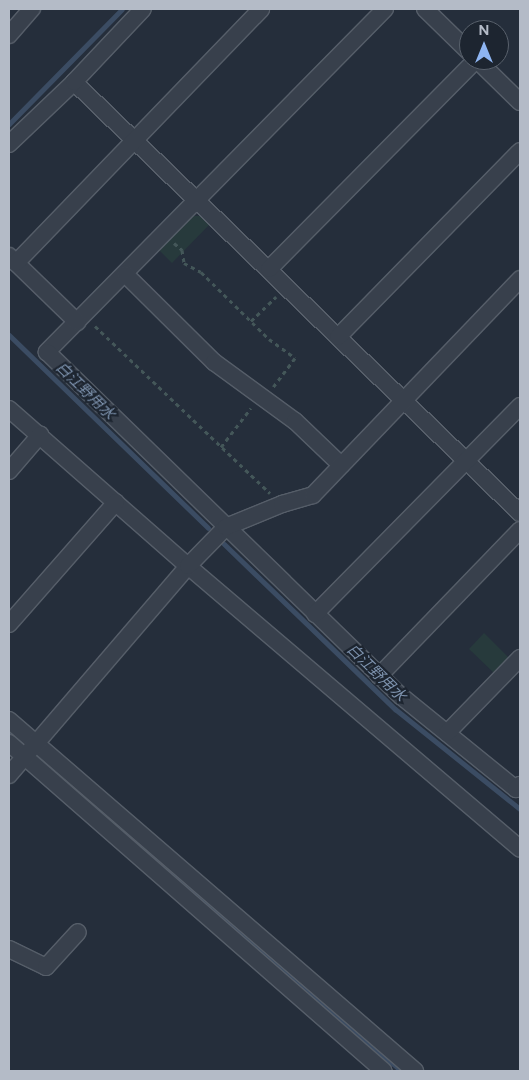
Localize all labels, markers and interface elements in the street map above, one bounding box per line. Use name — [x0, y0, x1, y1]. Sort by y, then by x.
north arrow — [459, 20, 509, 70]
text: N — [479, 22, 489, 39]
water label: 白江野用水 — [52, 358, 118, 424]
water label: 白江野用水 — [343, 640, 409, 706]

